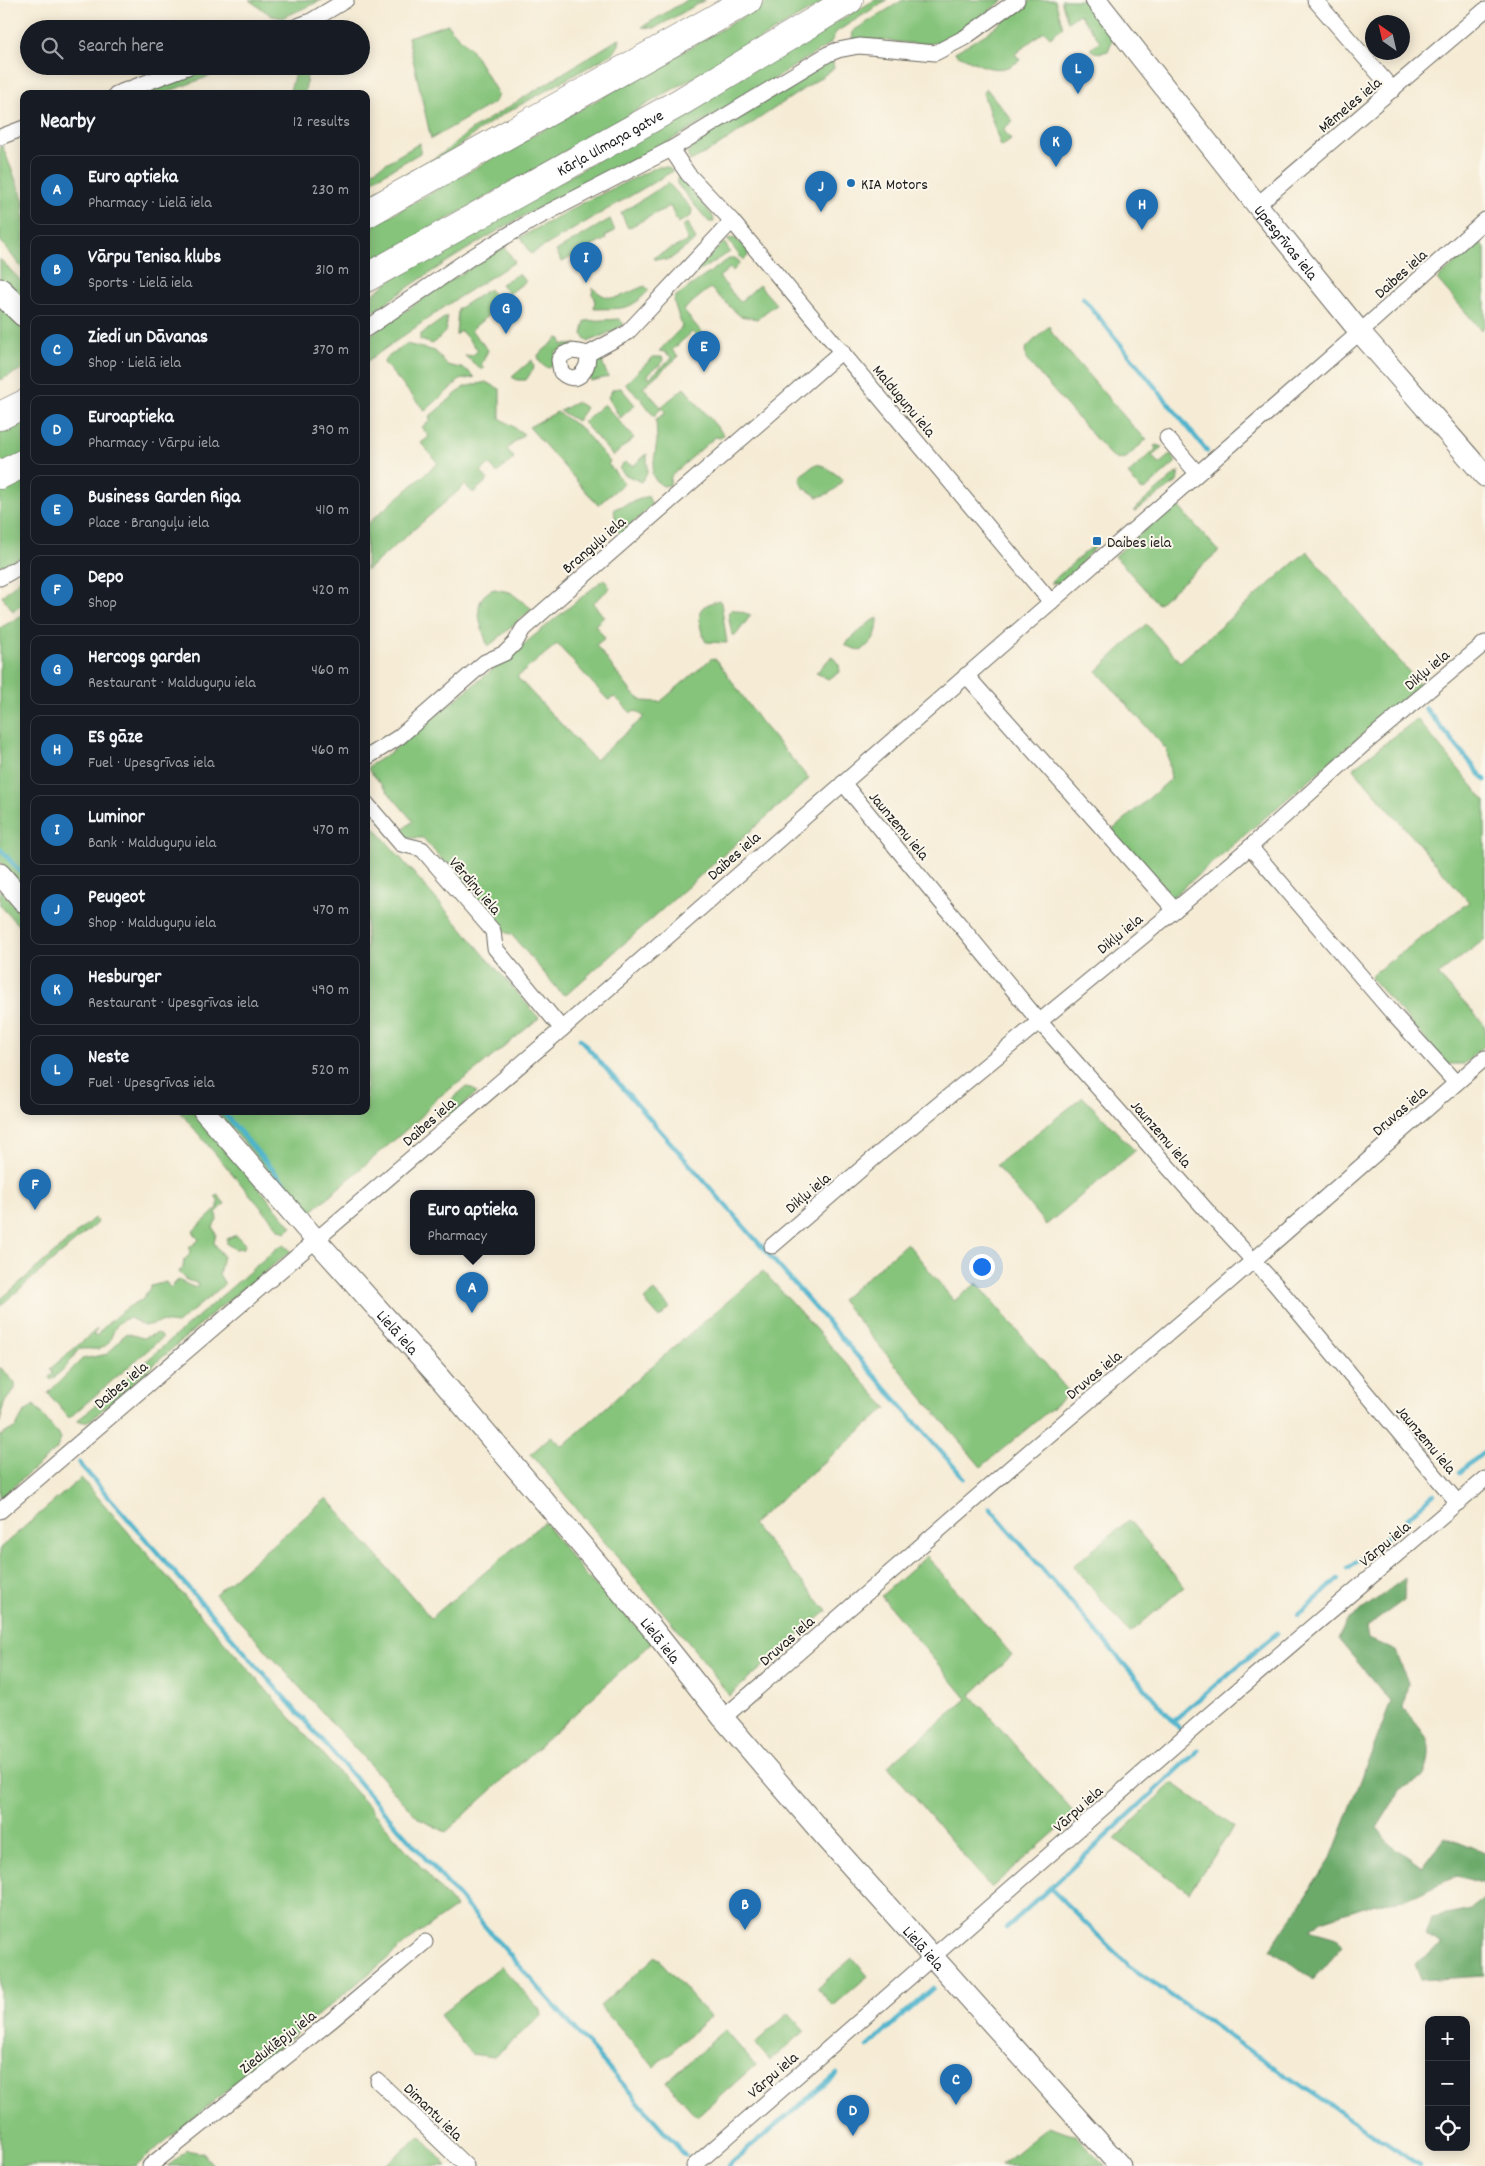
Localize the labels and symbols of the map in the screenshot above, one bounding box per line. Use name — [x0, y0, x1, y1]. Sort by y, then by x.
north arrow — [1365, 15, 1410, 60]
pin: L — [1062, 53, 1094, 94]
street label: Mēmeles iela — [1314, 72, 1388, 139]
street label: Kārļa Ulmaņa gatve — [553, 105, 668, 183]
pin: K — [1040, 126, 1072, 167]
pin: J — [805, 171, 837, 212]
place label: KIA Motors — [861, 174, 928, 197]
marker: KIA Motors — [845, 177, 857, 189]
pin: H — [1126, 189, 1158, 230]
street label: Upesgrīvas iela — [1247, 201, 1323, 286]
pin: I — [570, 242, 602, 283]
street label: Daibes iela — [1370, 244, 1434, 305]
pin: G — [490, 293, 522, 334]
pin: E — [688, 331, 720, 372]
street label: Malduguņu iela — [866, 360, 941, 443]
street label: Branguļu iela — [558, 511, 632, 580]
place label: Daibes iela — [1107, 532, 1172, 555]
marker: Daibes iela — [1091, 535, 1103, 547]
street label: Dikļu iela — [1400, 645, 1456, 697]
street label: Jaunzemu iela — [862, 787, 934, 866]
street label: Daibes iela — [703, 827, 767, 887]
street label: Vērdiņu iela — [442, 853, 506, 921]
street label: Dikļu iela — [1093, 909, 1149, 961]
street label: Druvas iela — [1368, 1081, 1434, 1143]
street label: Daibes iela — [398, 1093, 462, 1153]
street label: Jaunzemu iela — [1124, 1096, 1197, 1174]
street label: Dikļu iela — [781, 1168, 837, 1220]
pin: F — [19, 1169, 51, 1210]
your location — [969, 1254, 995, 1280]
pin: A — [456, 1272, 488, 1313]
street label: Lielā iela — [370, 1306, 423, 1361]
street label: Druvas iela — [1062, 1345, 1128, 1406]
street label: Daibes iela — [90, 1356, 154, 1415]
street label: Jaunzemu iela — [1389, 1401, 1461, 1480]
street label: Vārpu iela — [1355, 1516, 1417, 1573]
street label: Druvas iela — [755, 1611, 821, 1673]
street label: Lielā iela — [634, 1613, 685, 1670]
street label: Vārpu iela — [1048, 1781, 1109, 1839]
pin: B — [729, 1889, 761, 1930]
street label: Lielā iela — [896, 1922, 949, 1977]
street label: Zieduklēpju iela — [235, 2005, 322, 2080]
street label: Vārpu iela — [743, 2047, 805, 2105]
pin: C — [940, 2064, 972, 2105]
street label: Dimantu iela — [397, 2079, 468, 2147]
pin: D — [837, 2095, 869, 2136]

